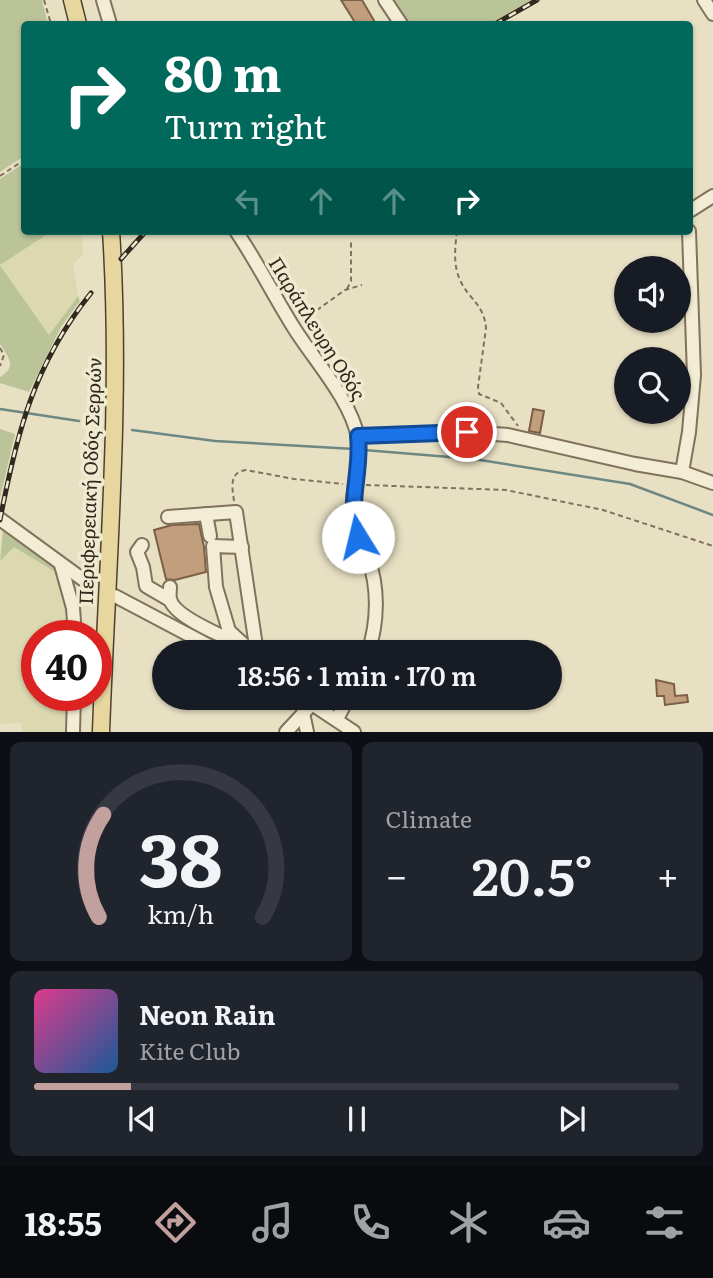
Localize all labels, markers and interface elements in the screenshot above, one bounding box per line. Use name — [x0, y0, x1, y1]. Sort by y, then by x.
text: 80 m — [164, 34, 282, 107]
icon: right — [49, 49, 140, 140]
text: Turn right — [164, 101, 326, 149]
icon: left — [229, 182, 267, 220]
icon: ahead — [302, 182, 340, 220]
icon: ahead — [375, 182, 413, 220]
icon: right — [448, 182, 486, 220]
street label: Παράπλευρη Οδός — [263, 251, 373, 405]
map controls — [614, 256, 691, 424]
button: sound — [614, 256, 691, 333]
button: search — [614, 347, 691, 424]
street label: Περιφερειακή Οδός Σερρών — [71, 357, 107, 605]
pin — [437, 402, 497, 462]
icon: arrive — [448, 413, 486, 451]
position arrow — [321, 500, 395, 574]
speed limit sign: 40 — [21, 620, 112, 711]
text: 18:56 · 1 min · 170 m — [237, 655, 477, 694]
text: Climate — [386, 801, 472, 835]
text: 38 — [139, 802, 223, 910]
text: 20.5° — [472, 835, 593, 912]
text: − — [386, 845, 408, 902]
text: + — [657, 845, 679, 902]
text: km/h — [147, 895, 214, 932]
text: Neon Rain — [139, 994, 276, 1033]
text: Kite Club — [139, 1033, 240, 1067]
icon: previous — [123, 1100, 161, 1138]
icon: pause — [338, 1100, 376, 1138]
icon: next — [553, 1100, 591, 1138]
text: 18:55 — [24, 1198, 102, 1246]
icon: directions — [151, 1198, 200, 1247]
icon: music — [248, 1198, 297, 1247]
icon: phone — [346, 1198, 395, 1247]
icon: climate — [444, 1198, 493, 1247]
icon: car — [542, 1198, 591, 1247]
icon: filters — [640, 1198, 689, 1247]

